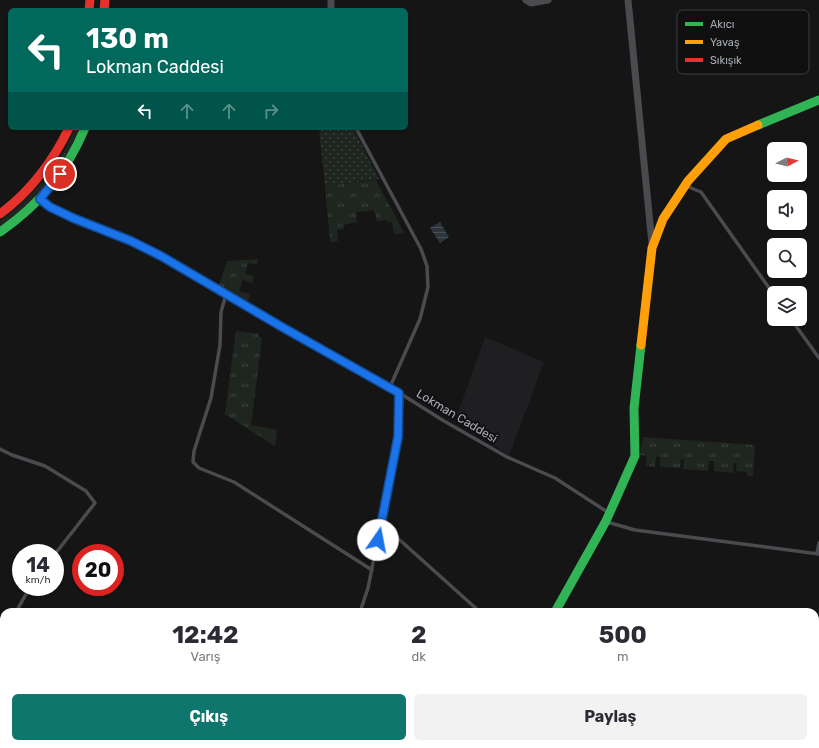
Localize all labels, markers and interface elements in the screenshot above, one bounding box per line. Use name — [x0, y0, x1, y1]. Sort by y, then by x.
legend — [677, 10, 809, 74]
text: Akıcı — [710, 18, 734, 31]
text: 130 m — [86, 22, 169, 55]
icon: left — [20, 24, 72, 76]
text: Yavaş — [710, 36, 740, 49]
text: Sıkışık — [710, 54, 742, 67]
text: Lokman Caddesi — [86, 56, 224, 78]
icon: left — [134, 100, 156, 122]
icon: ahead — [176, 100, 198, 122]
icon: ahead — [218, 100, 240, 122]
icon: right — [260, 100, 282, 122]
north arrow — [767, 142, 807, 182]
map controls — [767, 142, 807, 326]
pin — [43, 157, 77, 191]
icon: arrive — [49, 163, 71, 185]
button: sound — [767, 190, 807, 230]
button: search — [767, 238, 807, 278]
button: layers — [767, 286, 807, 326]
street label: Lokman Caddesi — [414, 386, 500, 446]
position arrow — [357, 519, 399, 561]
speed limit sign: 20 — [72, 544, 124, 596]
text: 14 — [26, 553, 50, 577]
text: km/h — [26, 574, 50, 586]
text: 12:42 — [172, 621, 239, 649]
text: 2 — [411, 621, 426, 649]
text: 500 — [599, 621, 647, 649]
text: Varış — [191, 649, 220, 664]
text: dk — [411, 649, 426, 664]
text: m — [617, 649, 629, 664]
button: Çıkış — [12, 694, 406, 740]
button: Paylaş — [414, 694, 807, 740]

